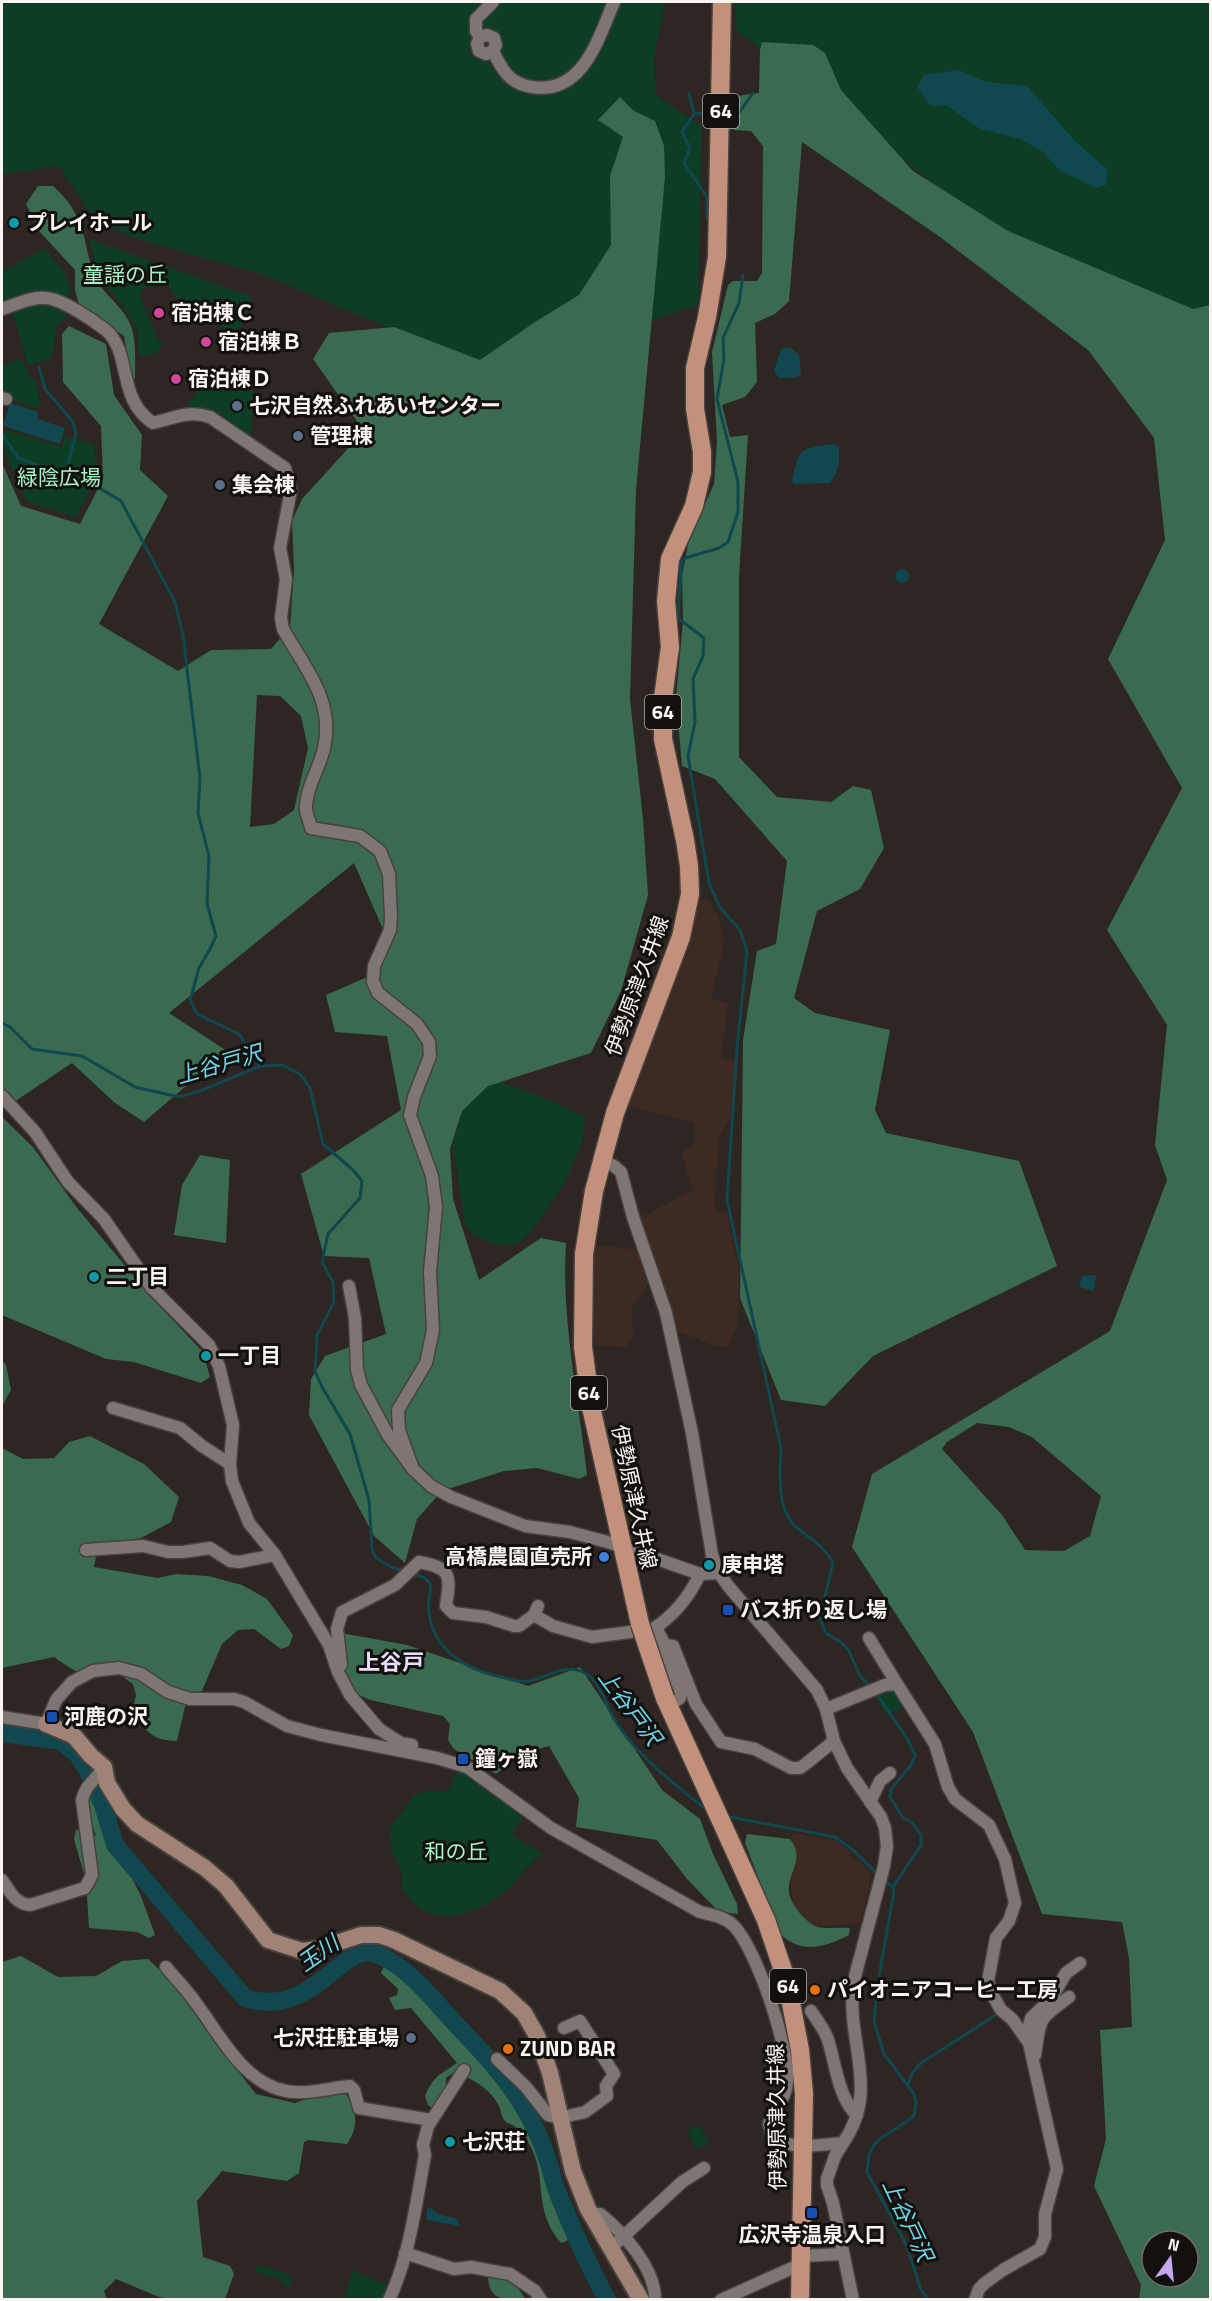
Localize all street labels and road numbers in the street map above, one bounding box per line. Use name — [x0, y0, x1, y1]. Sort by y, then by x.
road number: 64 — [703, 94, 739, 128]
road number: 64 — [645, 695, 681, 729]
street label: 伊勢原津久井線 — [596, 911, 676, 1060]
road number: 64 — [571, 1376, 607, 1410]
street label: 伊勢原津久井線 — [604, 1422, 666, 1572]
road number: 64 — [770, 1969, 806, 2003]
street label: 伊勢原津久井線 — [759, 2043, 793, 2191]

